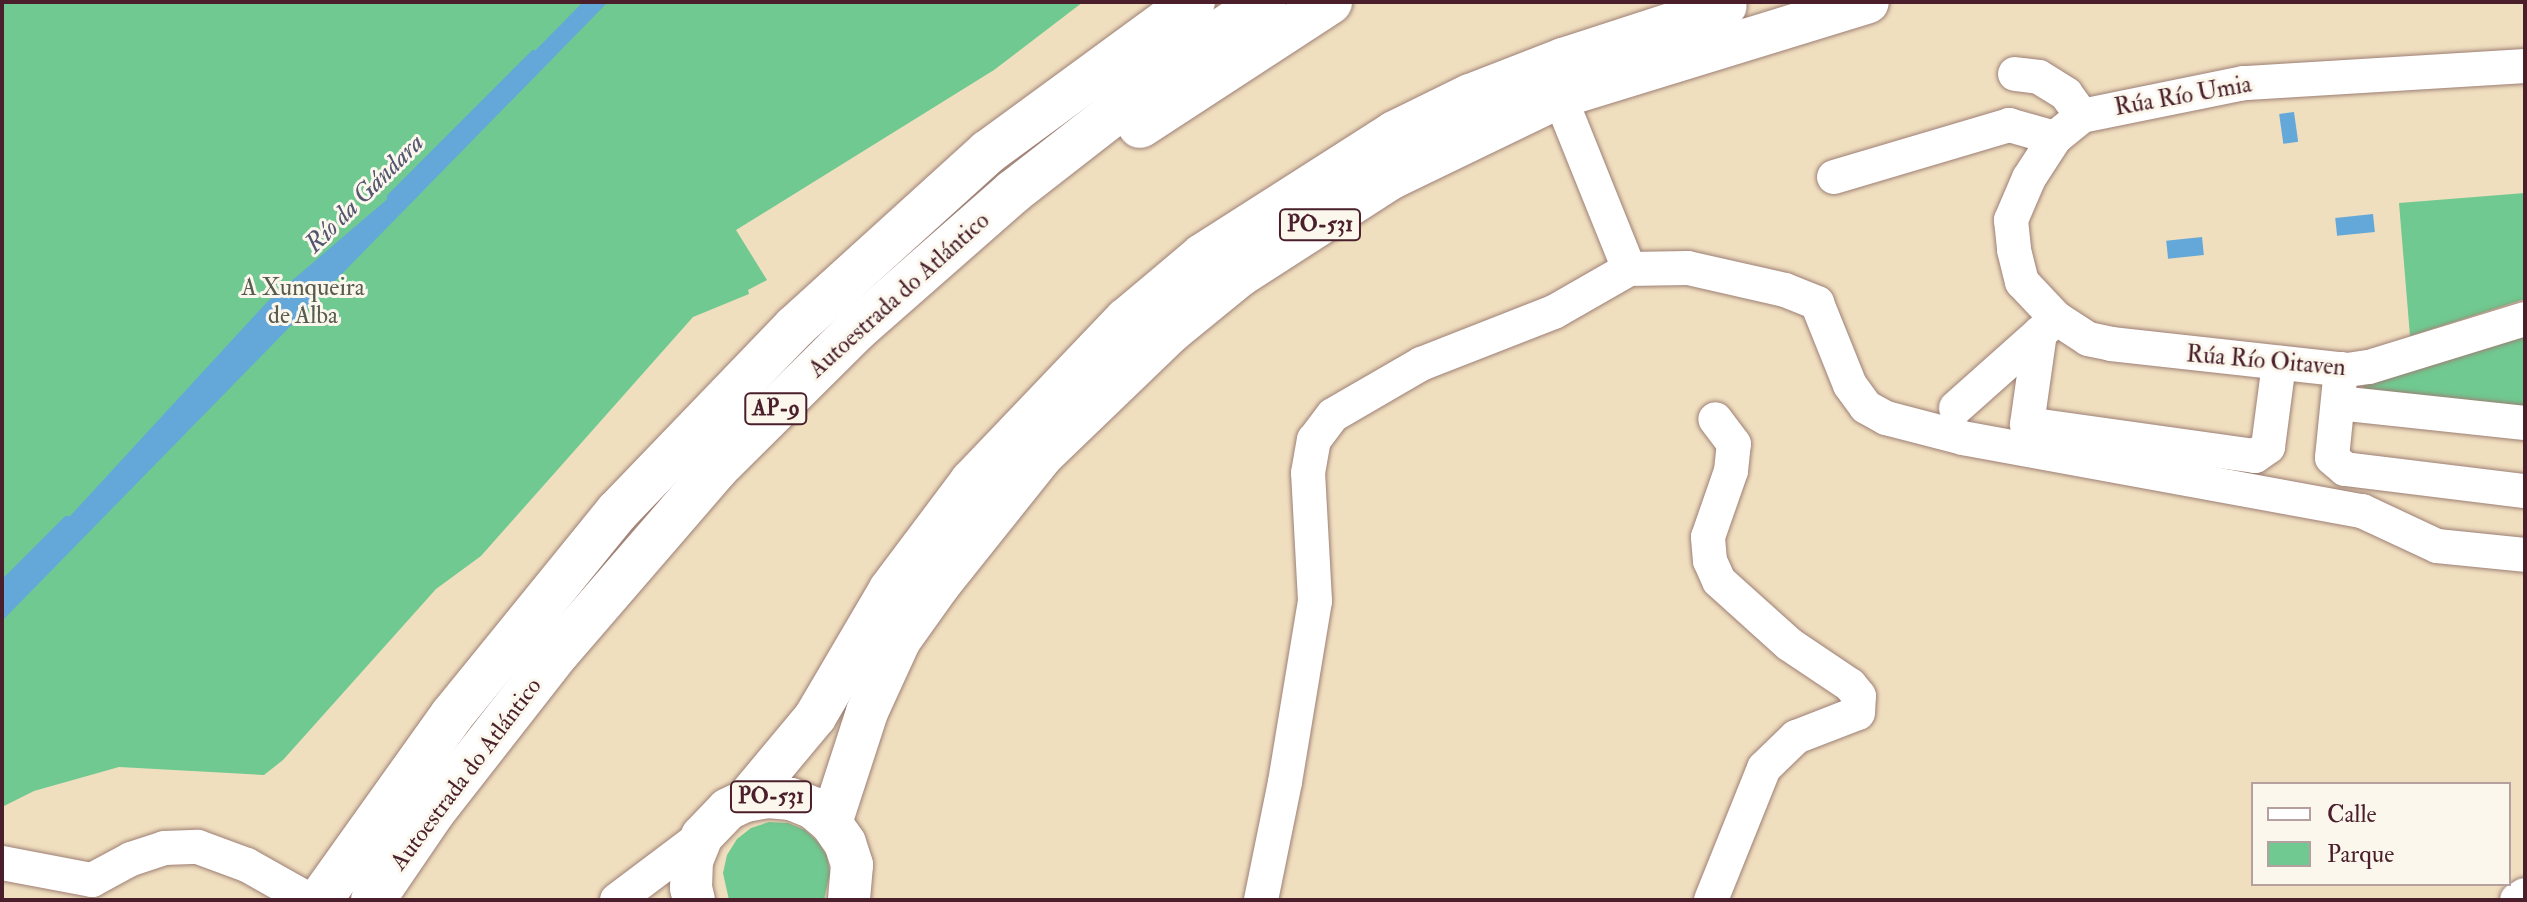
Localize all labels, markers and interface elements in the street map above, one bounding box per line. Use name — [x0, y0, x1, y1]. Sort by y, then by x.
street label: Rúa Río Umia — [2112, 70, 2254, 122]
water label: Río da Gándara — [299, 128, 431, 260]
street label: Autoestrada do Atlántico — [803, 206, 995, 384]
road number: PO-531 — [1278, 207, 1362, 243]
park label: A Xunqueira de Alba — [241, 274, 365, 330]
street label: Rúa Río Oitaven — [2185, 340, 2347, 382]
road number: AP-9 — [744, 391, 808, 427]
street label: Autoestrada do Atlántico — [384, 672, 548, 876]
road number: PO-531 — [729, 779, 813, 815]
legend — [2251, 782, 2511, 886]
text: Calle — [2327, 799, 2377, 830]
text: Parque — [2327, 839, 2394, 870]

